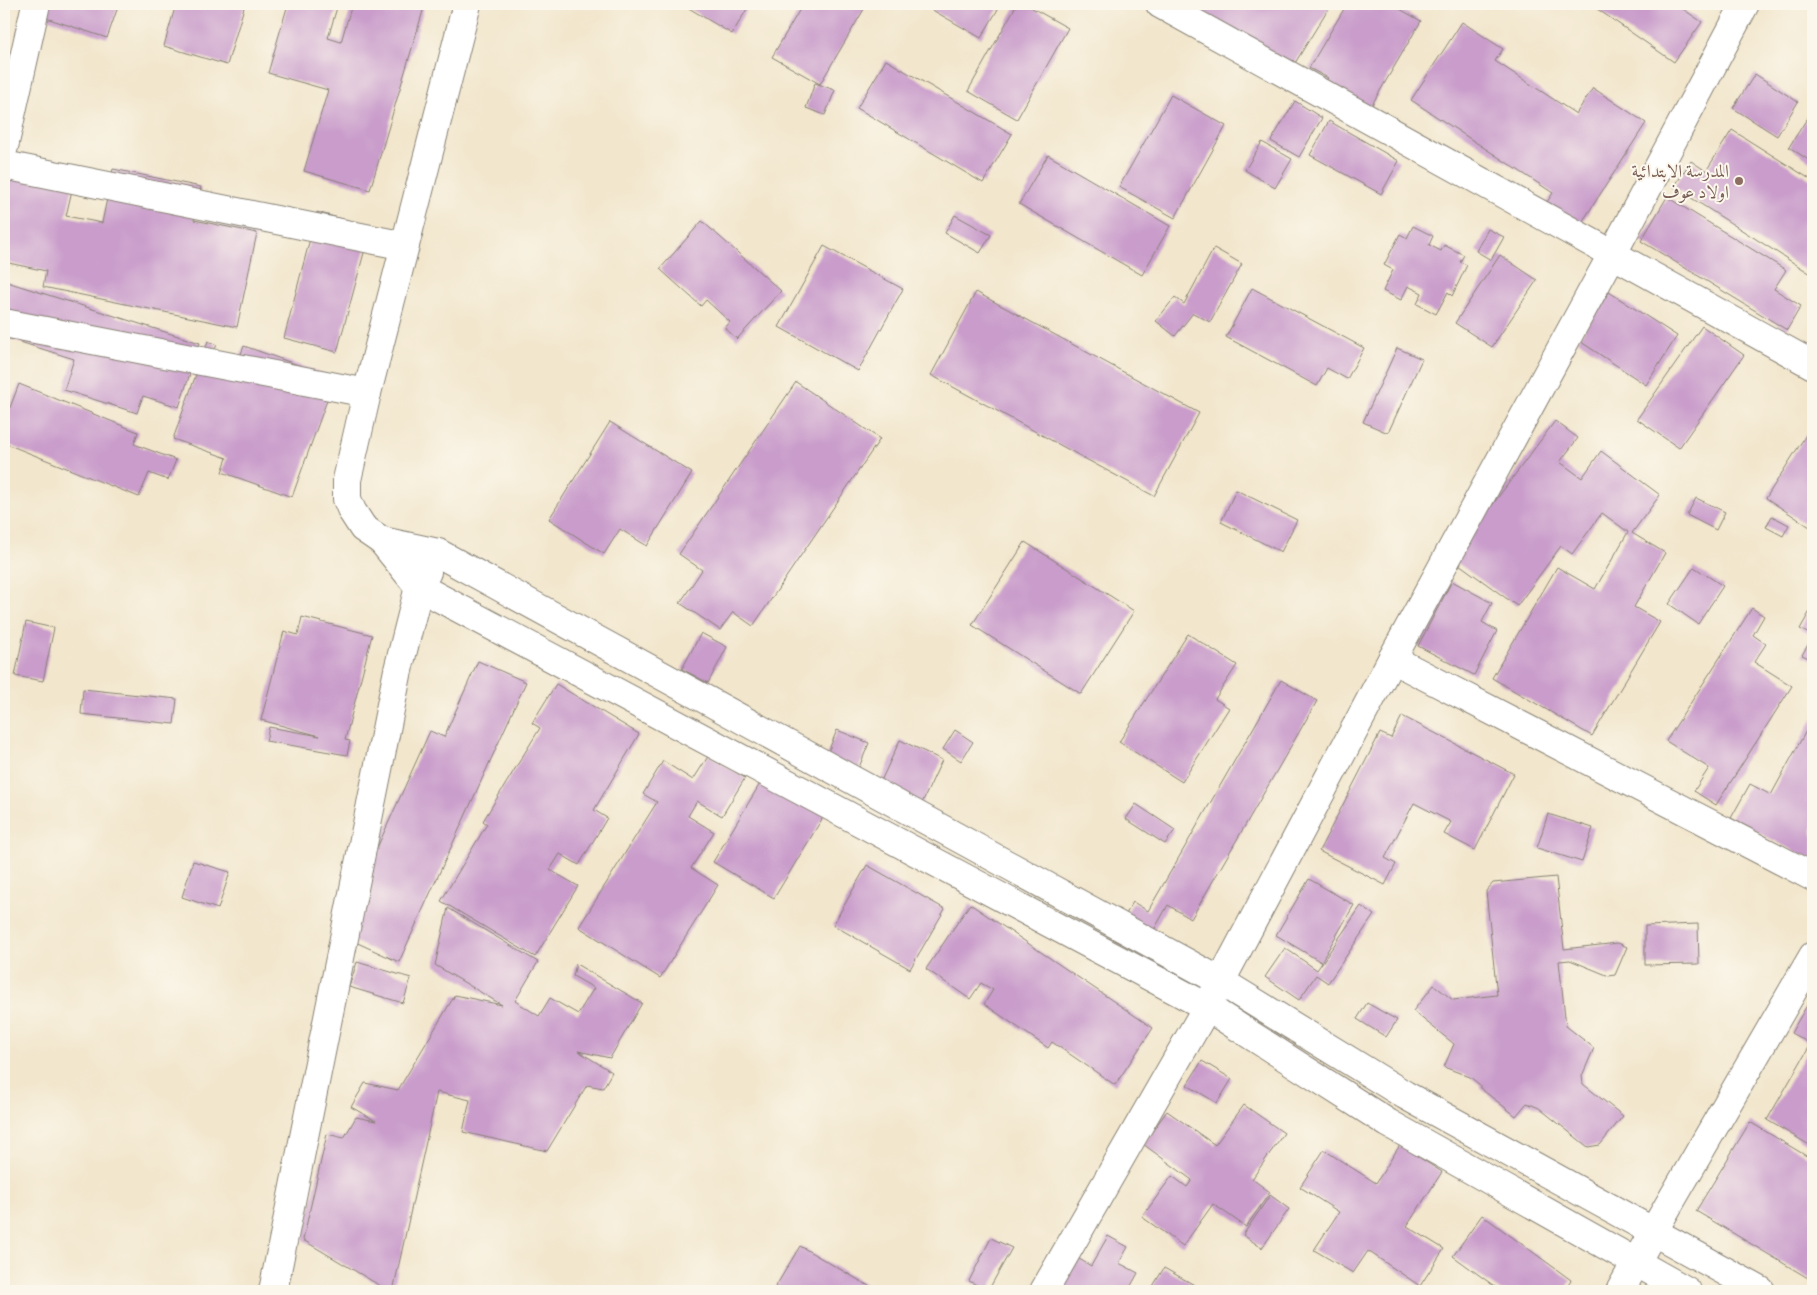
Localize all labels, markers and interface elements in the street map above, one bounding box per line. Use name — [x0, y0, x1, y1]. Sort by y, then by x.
place label: المدرسة الابتدائية اولاد عوف — [1632, 161, 1729, 204]
marker: المدرسة الابتدائية اولاد عوف — [1733, 175, 1745, 187]

